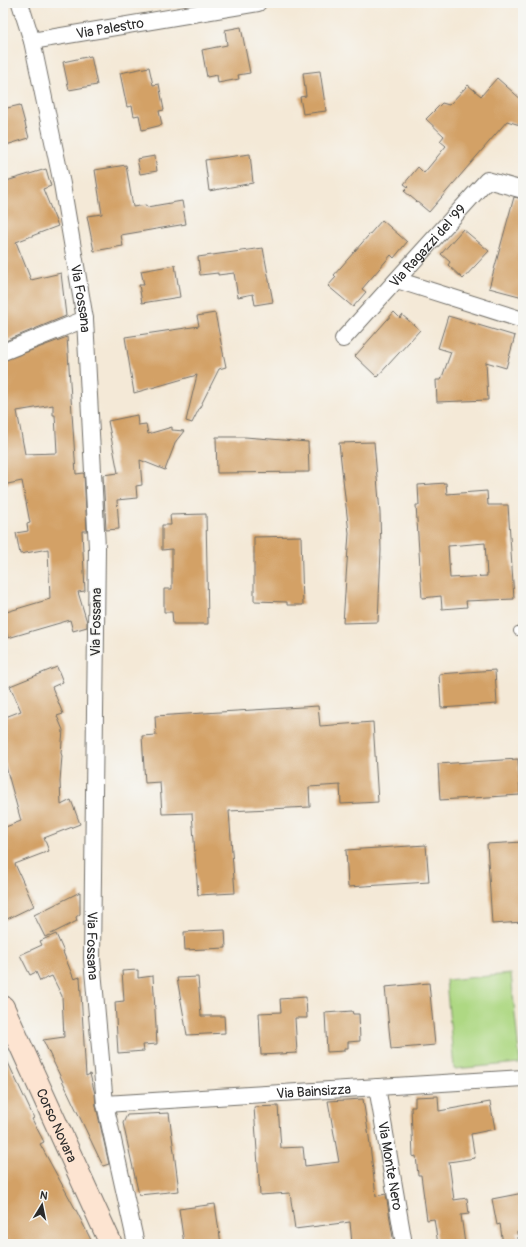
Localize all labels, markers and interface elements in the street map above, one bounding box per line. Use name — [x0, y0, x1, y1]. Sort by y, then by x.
street label: Via Palestro — [75, 14, 146, 42]
street label: Via Ragazzi del '99 — [386, 201, 470, 291]
street label: Via Fossana — [67, 263, 94, 333]
street label: Via Fossana — [87, 587, 105, 657]
street label: Via Fossana — [83, 911, 102, 981]
street label: Via Bainsizza — [276, 1080, 351, 1102]
street label: Corso Novara — [33, 1086, 81, 1165]
street label: Via Monte Nero — [375, 1120, 407, 1212]
north arrow — [22, 1185, 62, 1225]
text: N — [39, 1189, 49, 1203]

